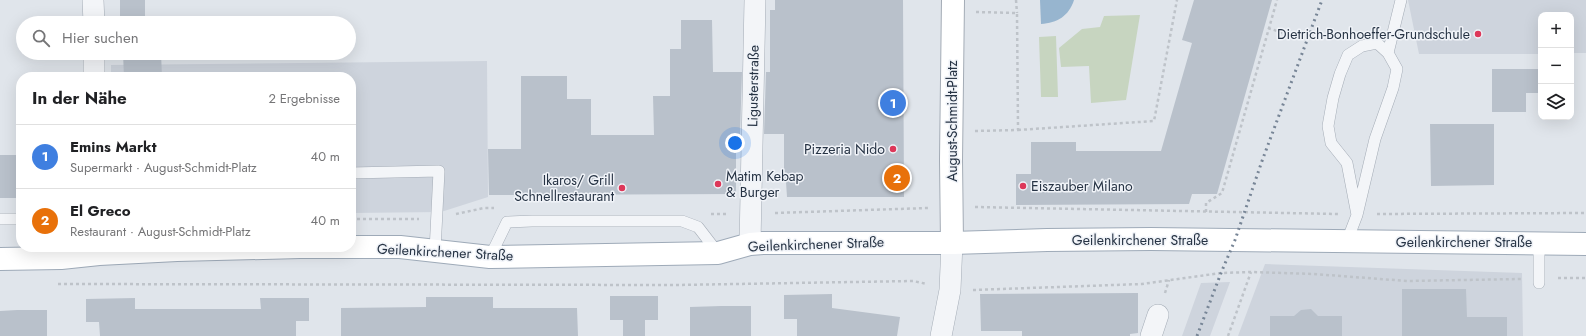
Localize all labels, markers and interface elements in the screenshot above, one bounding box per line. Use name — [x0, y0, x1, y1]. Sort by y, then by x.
map controls — [1538, 12, 1574, 120]
button: + — [1538, 12, 1574, 48]
search box — [16, 16, 356, 60]
place label: Dietrich-Bonhoeffer-Grundschule — [1277, 24, 1470, 44]
icon: search — [30, 27, 52, 49]
text: Hier suchen — [62, 27, 139, 49]
marker: Dietrich-Bonhoeffer-Grundschule — [1473, 29, 1483, 39]
street label: Ligusterstraße — [742, 45, 764, 127]
button: − — [1538, 48, 1574, 84]
street label: August-Schmidt-Platz — [942, 60, 962, 182]
button: layers — [1538, 84, 1574, 120]
text: In der Nähe — [32, 86, 127, 110]
pin: 1 — [880, 88, 906, 118]
text: 2 Ergebnisse — [268, 89, 340, 108]
your location — [725, 133, 745, 153]
text: Emins Markt — [70, 136, 157, 158]
place label: Pizzeria Nido — [804, 139, 885, 159]
marker: Pizzeria Nido — [888, 144, 898, 154]
text: 1 — [42, 147, 48, 166]
text: 40 m — [311, 147, 340, 166]
text: Supermarkt · August-Schmidt-Platz — [70, 158, 257, 177]
pin: 2 — [884, 163, 910, 193]
place label: Matim Kebap & Burger — [726, 166, 804, 202]
place label: Ikaros/ Grill Schnellrestaurant — [514, 170, 615, 206]
place label: Eiszauber Milano — [1031, 176, 1133, 196]
marker: Matim Kebap & Burger — [713, 179, 723, 189]
marker: Eiszauber Milano — [1018, 181, 1028, 191]
marker: Ikaros/ Grill Schnellrestaurant — [617, 183, 627, 193]
text: El Greco — [70, 200, 131, 222]
text: 2 — [41, 211, 49, 230]
text: 40 m — [311, 211, 340, 230]
text: Restaurant · August-Schmidt-Platz — [70, 222, 251, 241]
street label: Geilenkirchener Straße — [1072, 230, 1208, 250]
street label: Geilenkirchener Straße — [748, 232, 884, 256]
street label: Geilenkirchener Straße — [1396, 232, 1532, 252]
street label: Geilenkirchener Straße — [376, 238, 514, 266]

